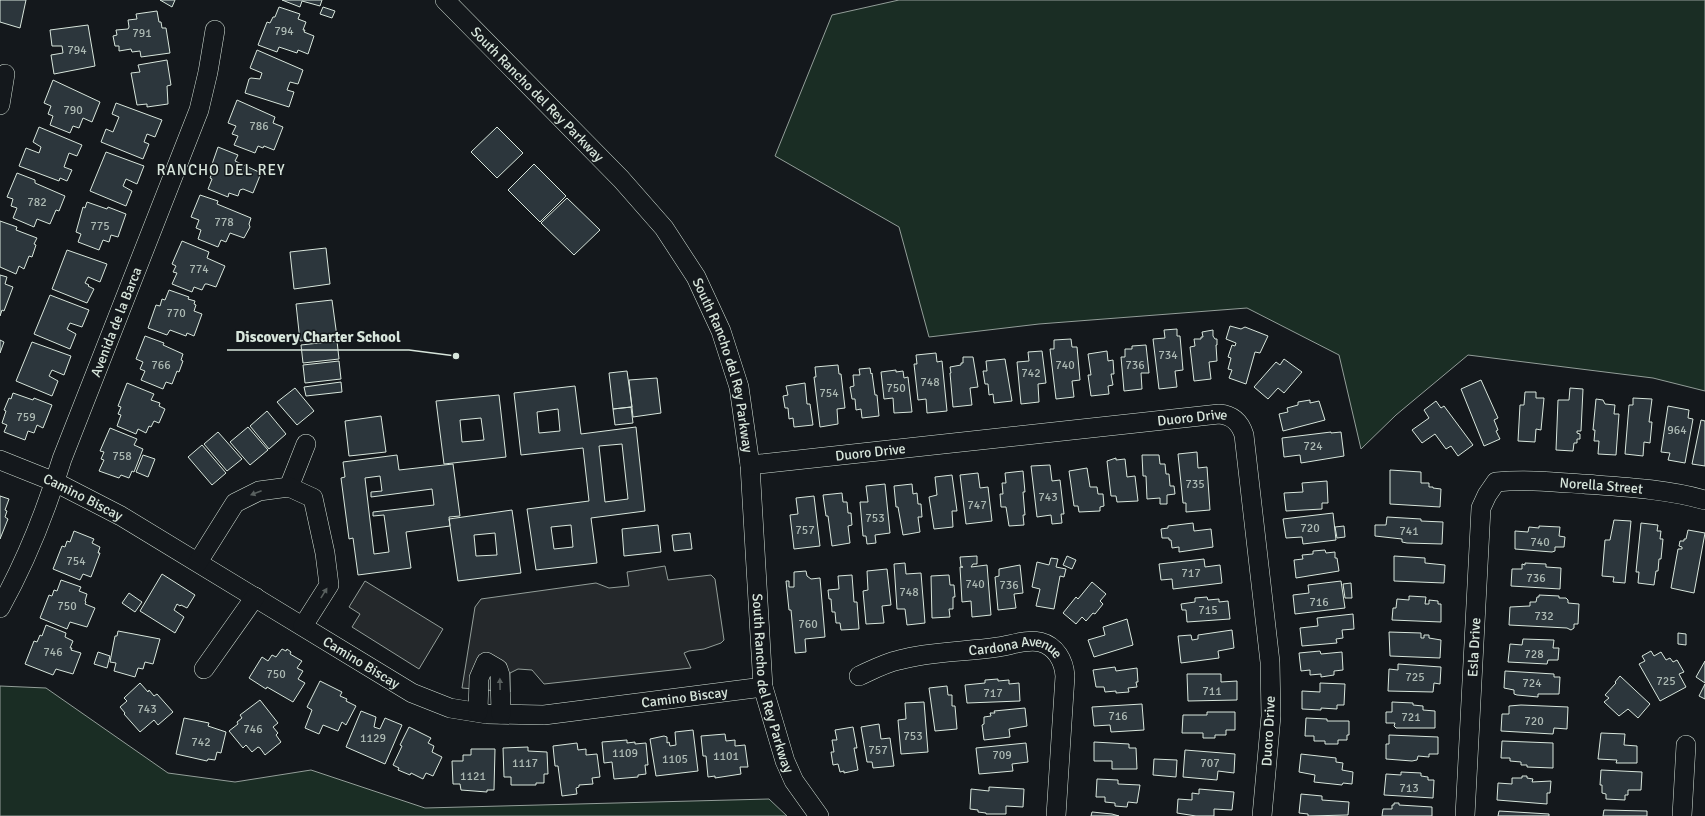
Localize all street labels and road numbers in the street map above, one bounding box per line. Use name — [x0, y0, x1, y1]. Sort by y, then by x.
street label: South Rancho del Rey Parkway — [467, 23, 608, 166]
street label: Avenida de la Barca — [87, 265, 146, 379]
street label: South Rancho del Rey Parkway — [689, 275, 756, 454]
street label: Duoro Drive — [1156, 406, 1229, 430]
street label: Duoro Drive — [834, 440, 906, 465]
street label: Camino Biscay — [41, 470, 126, 525]
street label: Norella Street — [1559, 474, 1644, 498]
street label: South Rancho del Rey Parkway — [749, 593, 797, 776]
street label: Esla Drive — [1464, 617, 1484, 678]
street label: Camino Biscay — [320, 633, 403, 693]
street label: Cardona Avenue — [968, 633, 1066, 662]
street label: Camino Biscay — [640, 684, 729, 711]
street label: Duoro Drive — [1258, 695, 1279, 767]

